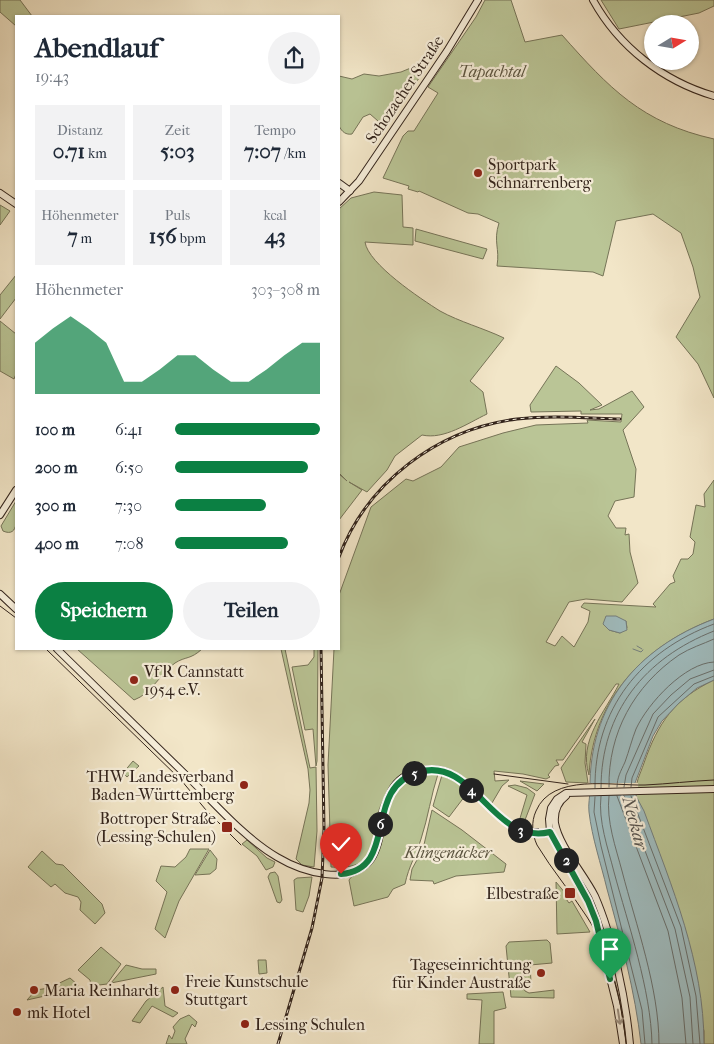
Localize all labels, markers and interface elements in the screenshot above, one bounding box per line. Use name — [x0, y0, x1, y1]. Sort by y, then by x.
north arrow — [644, 15, 699, 70]
map controls — [644, 15, 699, 70]
text: Abendlauf — [35, 31, 159, 64]
button: share — [268, 32, 320, 84]
street label: Schozacher Straße — [361, 32, 447, 147]
park label: Tapachtal — [459, 62, 527, 81]
text: 19:43 — [35, 67, 69, 86]
text: Distanz — [57, 122, 103, 139]
text: Zeit — [165, 122, 190, 139]
text: Tempo — [254, 122, 296, 139]
text: 0.71 — [53, 139, 85, 163]
text: 5:03 — [160, 139, 195, 163]
text: 7:07 — [244, 139, 281, 163]
text: km — [85, 145, 107, 162]
text: /km — [281, 145, 306, 162]
place label: Sportpark Schnarrenberg — [488, 155, 592, 192]
marker: Sportpark Schnarrenberg — [472, 167, 484, 179]
text: Höhenmeter — [41, 207, 118, 224]
text: Puls — [165, 207, 190, 224]
text: kcal — [263, 207, 287, 224]
text: 7 — [67, 224, 78, 248]
text: 156 — [149, 224, 177, 248]
text: 43 — [265, 224, 286, 248]
text: m — [78, 230, 92, 247]
text: bpm — [177, 230, 206, 247]
text: Höhenmeter — [35, 280, 123, 299]
text: 303–308 m — [251, 280, 320, 299]
text: 100 m — [35, 420, 75, 439]
text: 6:41 — [115, 420, 143, 439]
text: 200 m — [35, 458, 78, 477]
text: 6:50 — [115, 458, 143, 477]
text: 300 m — [35, 496, 76, 515]
text: 7:30 — [115, 496, 142, 515]
text: 400 m — [35, 534, 79, 553]
text: 7:08 — [115, 534, 143, 553]
button: Speichern — [35, 582, 173, 640]
button: Teilen — [183, 582, 320, 640]
place label: VfR Cannstatt 1954 e.V. — [143, 662, 245, 699]
marker: VfR Cannstatt 1954 e.V. — [128, 674, 140, 686]
pin: 5 — [402, 760, 426, 786]
text: 5 — [411, 765, 418, 782]
place label: THW Landesverband Baden-Württemberg — [86, 767, 234, 804]
pin: 4 — [458, 778, 484, 802]
marker: THW Landesverband Baden-Württemberg — [238, 779, 250, 791]
text: 4 — [467, 782, 476, 799]
water label: Neckar — [617, 793, 652, 854]
place label: Bottroper Straße (Lessing-Schulen) — [96, 809, 216, 846]
pin: 6 — [368, 812, 392, 836]
text: 6 — [377, 816, 384, 833]
pin: 3 — [508, 818, 532, 842]
marker: Bottroper Straße (Lessing-Schulen) — [220, 820, 234, 834]
text: 3 — [518, 822, 523, 839]
pin — [320, 823, 362, 874]
icon: check — [327, 830, 355, 858]
park label: Klingenäcker — [403, 843, 493, 862]
pin: 2 — [554, 848, 578, 872]
text: 2 — [563, 852, 570, 869]
place label: Elbestraße — [486, 884, 559, 903]
marker: Elbestraße — [563, 886, 577, 900]
pin — [589, 928, 631, 979]
icon: arrive — [596, 935, 624, 963]
place label: Tageseinrichtung für Kinder Austraße — [392, 955, 531, 992]
marker: Tageseinrichtung für Kinder Austraße — [535, 967, 547, 979]
place label: Freie Kunstschule Stuttgart — [185, 972, 308, 1009]
place label: Maria Reinhardt — [44, 981, 159, 1000]
marker: Maria Reinhardt — [28, 984, 40, 996]
marker: Freie Kunstschule Stuttgart — [169, 984, 181, 996]
place label: mk Hotel — [27, 1003, 91, 1022]
marker: mk Hotel — [11, 1006, 23, 1018]
one-way arrow — [615, 1009, 625, 1025]
place label: Lessing Schulen — [255, 1015, 366, 1034]
marker: Lessing Schulen — [239, 1018, 251, 1030]

